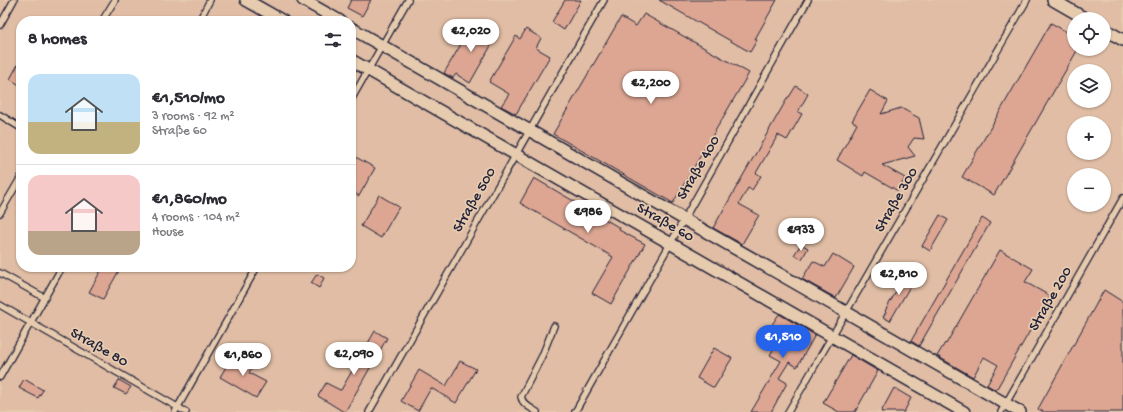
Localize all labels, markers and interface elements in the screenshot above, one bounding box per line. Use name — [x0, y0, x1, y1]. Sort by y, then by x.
map controls — [1067, 12, 1111, 212]
button: locate — [1067, 12, 1111, 56]
pin: €2,020 — [438, 19, 504, 53]
text: €2,020 — [451, 24, 491, 39]
icon: filters — [322, 29, 344, 51]
text: 8 homes — [28, 30, 86, 50]
button: layers — [1067, 64, 1111, 108]
pin: €2,200 — [618, 71, 684, 105]
text: €2,200 — [631, 76, 671, 91]
text: €1,510/mo — [152, 89, 225, 109]
icon: home — [60, 90, 108, 138]
text: 3 rooms · 92 m² — [152, 109, 235, 124]
button: + — [1067, 116, 1111, 160]
text: Straße 60 — [152, 124, 207, 139]
street label: Straße 400 — [673, 132, 725, 203]
street label: Straße 500 — [449, 164, 501, 236]
street label: Straße 300 — [871, 164, 923, 236]
button: − — [1067, 168, 1111, 212]
text: €1,860/mo — [152, 190, 227, 210]
icon: home — [60, 191, 108, 239]
street label: Straße 60 — [633, 199, 697, 247]
pin: €986 — [564, 200, 612, 234]
text: €986 — [574, 205, 602, 220]
text: 4 rooms · 104 m² — [152, 210, 240, 225]
pin: €933 — [777, 218, 825, 252]
text: €933 — [787, 223, 815, 238]
text: House — [152, 225, 184, 240]
pin: €2,810 — [866, 262, 932, 296]
street label: Straße 200 — [1025, 263, 1077, 334]
text: €2,810 — [880, 267, 918, 282]
street label: Straße 80 — [67, 324, 132, 372]
pin: €1,510 — [750, 325, 816, 359]
text: €1,510 — [765, 330, 801, 345]
pin: €2,090 — [321, 342, 387, 376]
pin: €1,860 — [210, 343, 276, 377]
text: €2,090 — [334, 347, 374, 362]
text: €1,860 — [224, 348, 262, 363]

